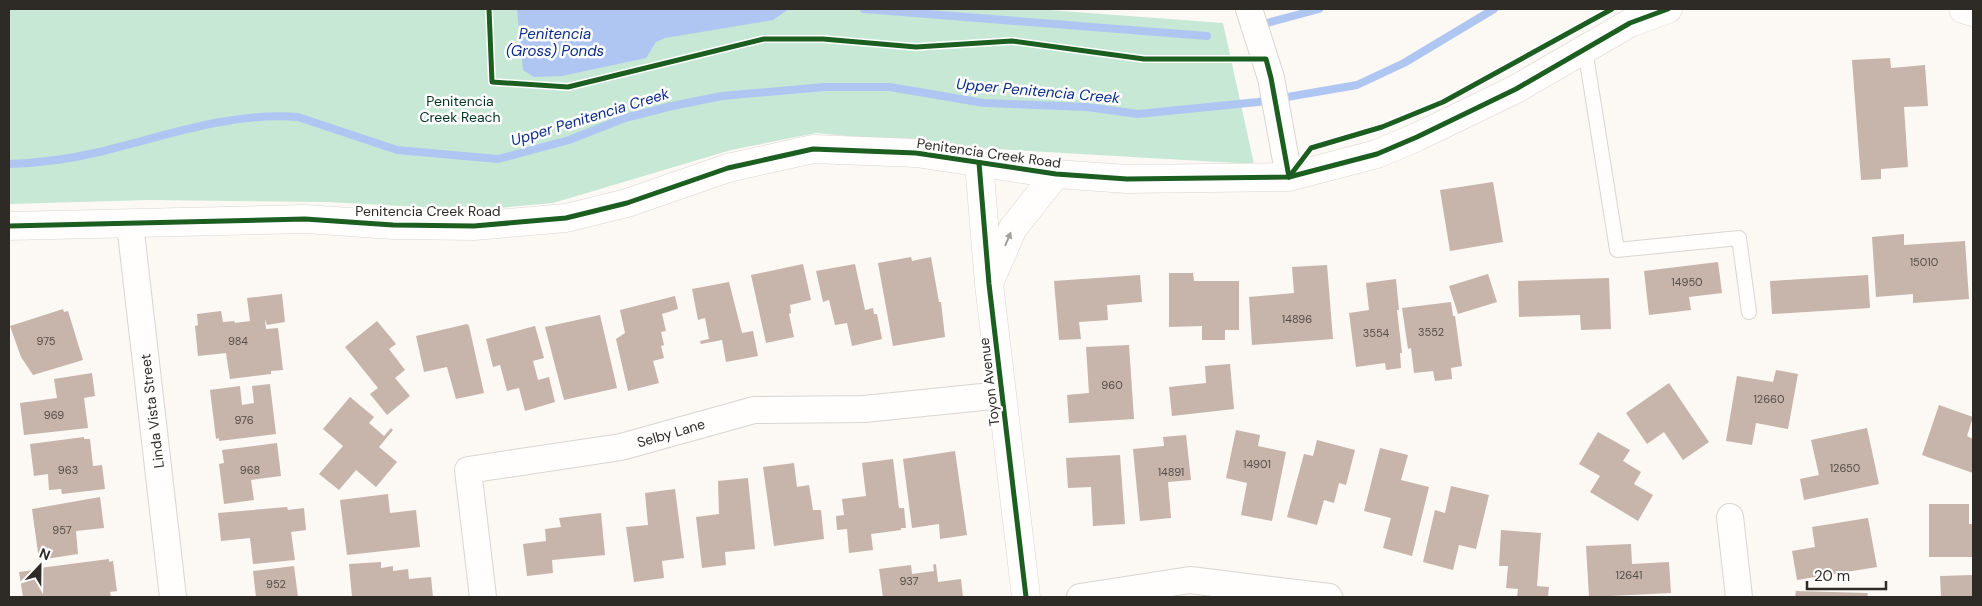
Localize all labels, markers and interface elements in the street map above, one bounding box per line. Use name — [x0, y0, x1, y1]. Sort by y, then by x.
water label: Penitencia (Gross) Ponds — [506, 24, 604, 61]
water label: Upper Penitencia Creek — [955, 74, 1121, 108]
water label: Upper Penitencia Creek — [508, 83, 672, 151]
park label: Penitencia Creek Reach — [419, 92, 501, 126]
street label: Penitencia Creek Road — [916, 134, 1062, 172]
street label: Penitencia Creek Road — [355, 202, 501, 220]
one-way arrow — [1005, 232, 1013, 247]
house number: 15010 — [1910, 255, 1938, 269]
house number: 14950 — [1671, 275, 1703, 289]
house number: 14896 — [1282, 312, 1312, 326]
house number: 3552 — [1418, 325, 1444, 339]
house number: 3554 — [1363, 326, 1390, 340]
house number: 975 — [37, 334, 56, 348]
house number: 984 — [228, 334, 248, 348]
street label: Toyon Avenue — [975, 337, 1003, 427]
street label: Linda Vista Street — [136, 353, 168, 469]
house number: 960 — [1101, 378, 1123, 392]
house number: 12660 — [1753, 392, 1785, 406]
house number: 969 — [44, 408, 64, 422]
house number: 976 — [234, 413, 254, 427]
street label: Selby Lane — [635, 415, 707, 451]
house number: 14901 — [1243, 457, 1271, 471]
house number: 12650 — [1830, 461, 1860, 475]
house number: 963 — [58, 463, 78, 477]
house number: 968 — [240, 463, 260, 477]
house number: 14891 — [1158, 465, 1184, 479]
house number: 957 — [52, 523, 72, 537]
north arrow — [15, 541, 65, 591]
text: N — [37, 544, 53, 564]
scale bar — [1807, 558, 1886, 590]
text: 20 m — [1814, 566, 1850, 586]
house number: 12641 — [1616, 568, 1642, 582]
house number: 937 — [900, 574, 919, 588]
house number: 952 — [266, 577, 286, 591]

